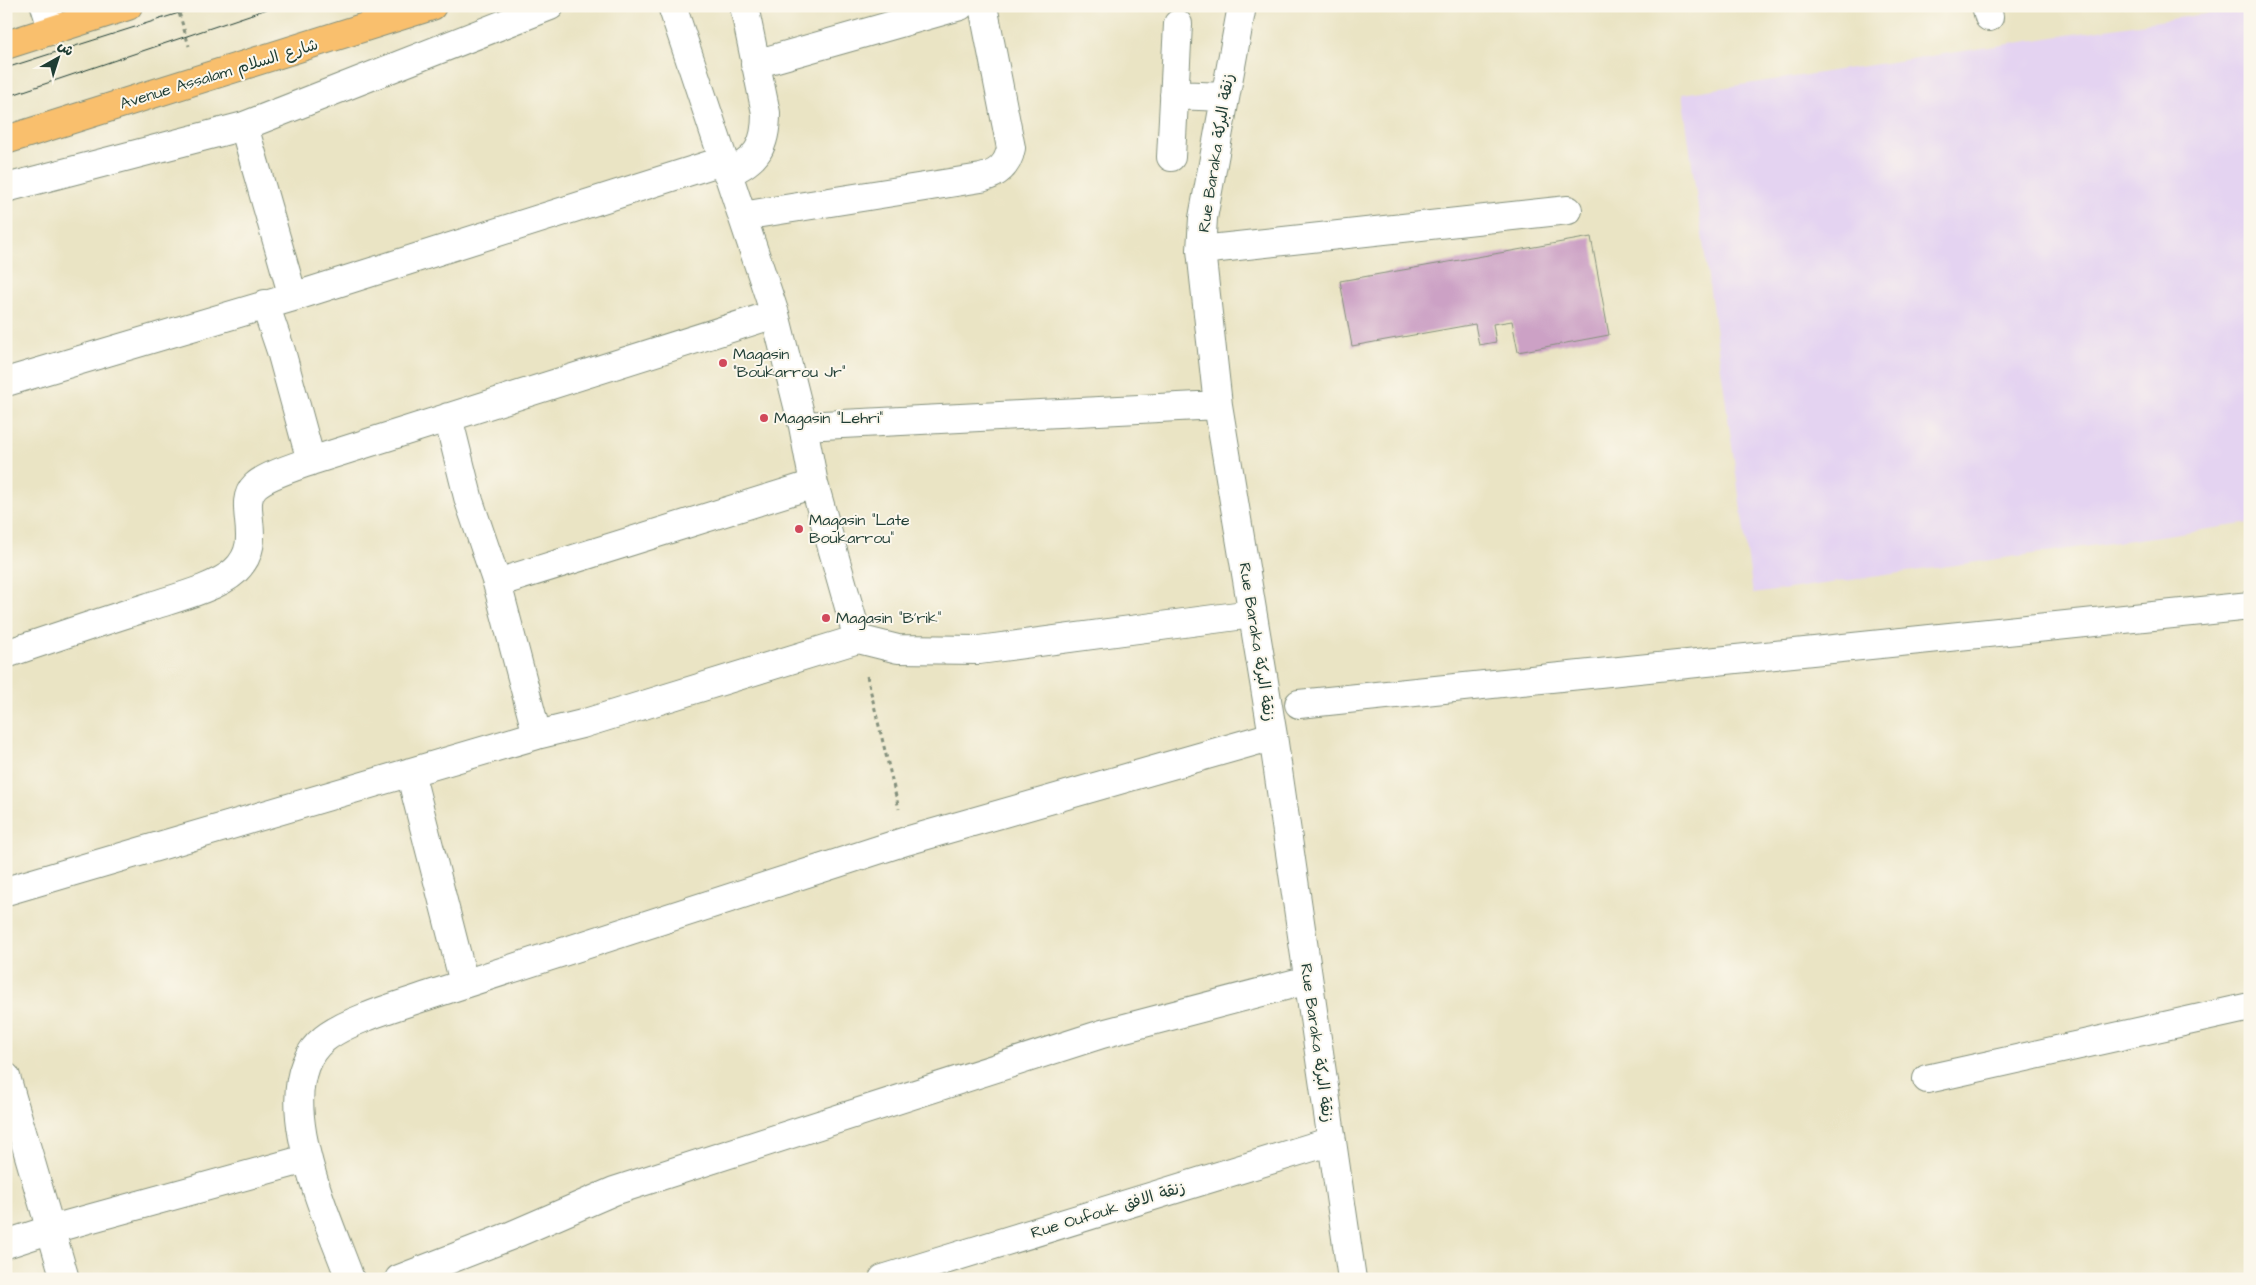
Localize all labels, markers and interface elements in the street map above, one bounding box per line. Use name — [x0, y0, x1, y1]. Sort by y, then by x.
north arrow — [32, 32, 82, 82]
street label: Avenue Assalam شارع السلام — [117, 33, 321, 116]
text: ش — [53, 36, 78, 61]
street label: Rue Baraka زنقة البركة — [1193, 72, 1239, 234]
place label: Magasin "Boukarrou Jr" — [733, 343, 846, 383]
marker: Magasin "Boukarrou Jr" — [717, 357, 729, 369]
place label: Magasin "Lehri" — [774, 407, 883, 430]
marker: Magasin "Lehri" — [758, 412, 770, 424]
place label: Magasin "Late Boukarrou" — [809, 509, 910, 549]
marker: Magasin "Late Boukarrou" — [793, 523, 805, 535]
street label: Rue Baraka زنقة البركة — [1234, 561, 1280, 723]
place label: Magasin "B'rik" — [836, 607, 941, 630]
marker: Magasin "B'rik" — [820, 612, 832, 624]
street label: Rue Baraka زنقة البركة — [1295, 962, 1339, 1124]
street label: Rue Oufouk زنقة الافق — [1028, 1176, 1188, 1244]

